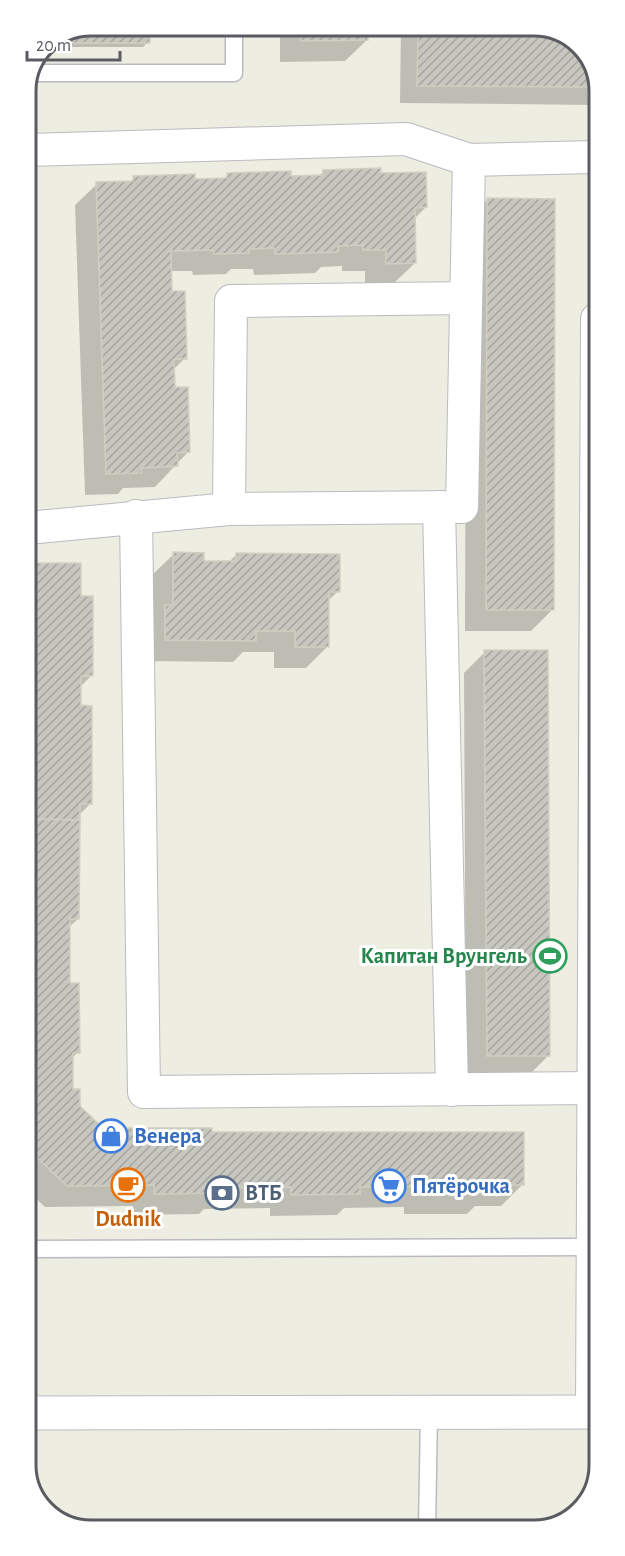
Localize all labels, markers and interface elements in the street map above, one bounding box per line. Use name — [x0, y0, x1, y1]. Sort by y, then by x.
scale bar — [27, 24, 120, 62]
text: 20 m — [36, 37, 71, 55]
sports icon: Капитан Врунгель — [532, 938, 568, 974]
place label: Капитан Врунгель — [360, 945, 528, 968]
shop icon: Венера — [93, 1118, 129, 1154]
place label: Венера — [134, 1125, 202, 1147]
cafe icon: Dudnik — [110, 1167, 146, 1203]
supermarket icon: Пятёрочка — [371, 1168, 407, 1204]
bank icon: ВТБ — [204, 1175, 240, 1211]
place label: Пятёрочка — [412, 1175, 510, 1197]
place label: ВТБ — [245, 1182, 282, 1204]
place label: Dudnik — [95, 1208, 161, 1230]

